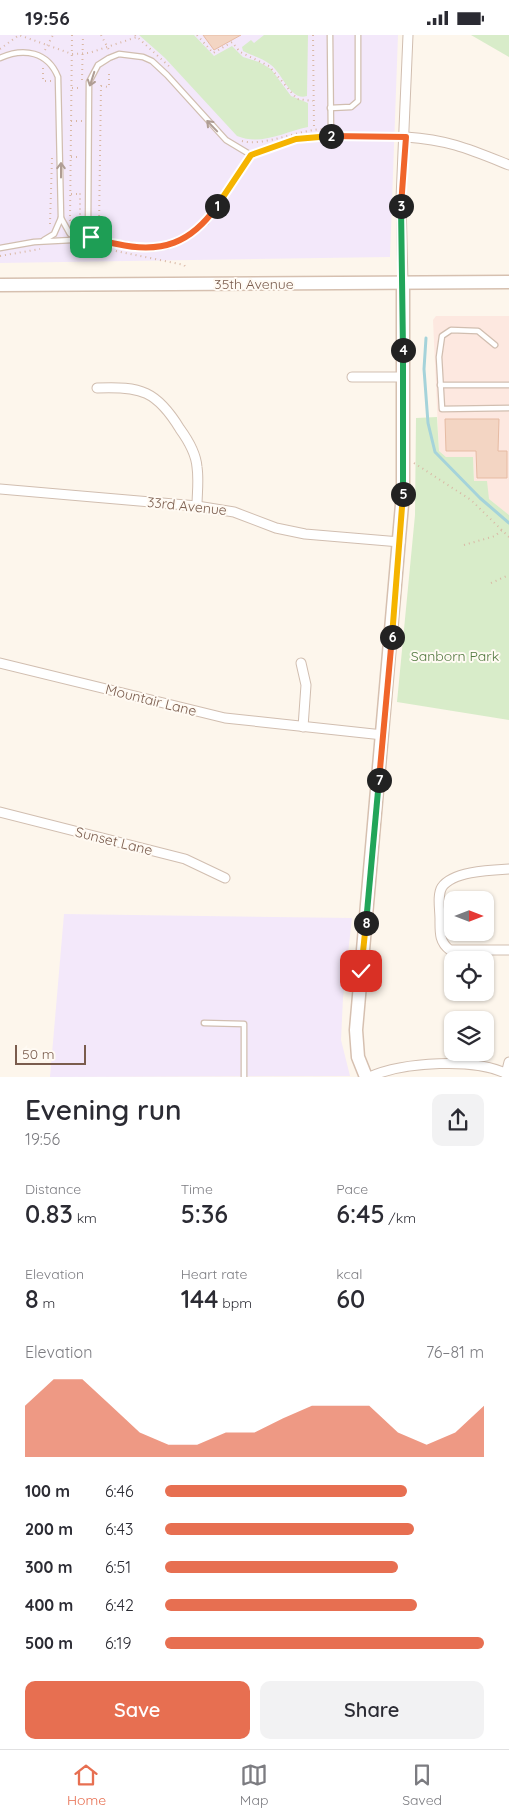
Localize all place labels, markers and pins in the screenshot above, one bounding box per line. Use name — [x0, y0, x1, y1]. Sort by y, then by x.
pin: 2 — [318, 123, 344, 149]
pin: 1 — [204, 193, 230, 219]
pin: 3 — [388, 193, 414, 219]
pin — [70, 216, 112, 258]
pin: 4 — [390, 337, 416, 363]
pin: 5 — [390, 481, 416, 507]
pin: 6 — [380, 625, 404, 649]
pin: 7 — [366, 767, 392, 793]
pin: 8 — [354, 911, 378, 935]
pin — [340, 950, 382, 992]

